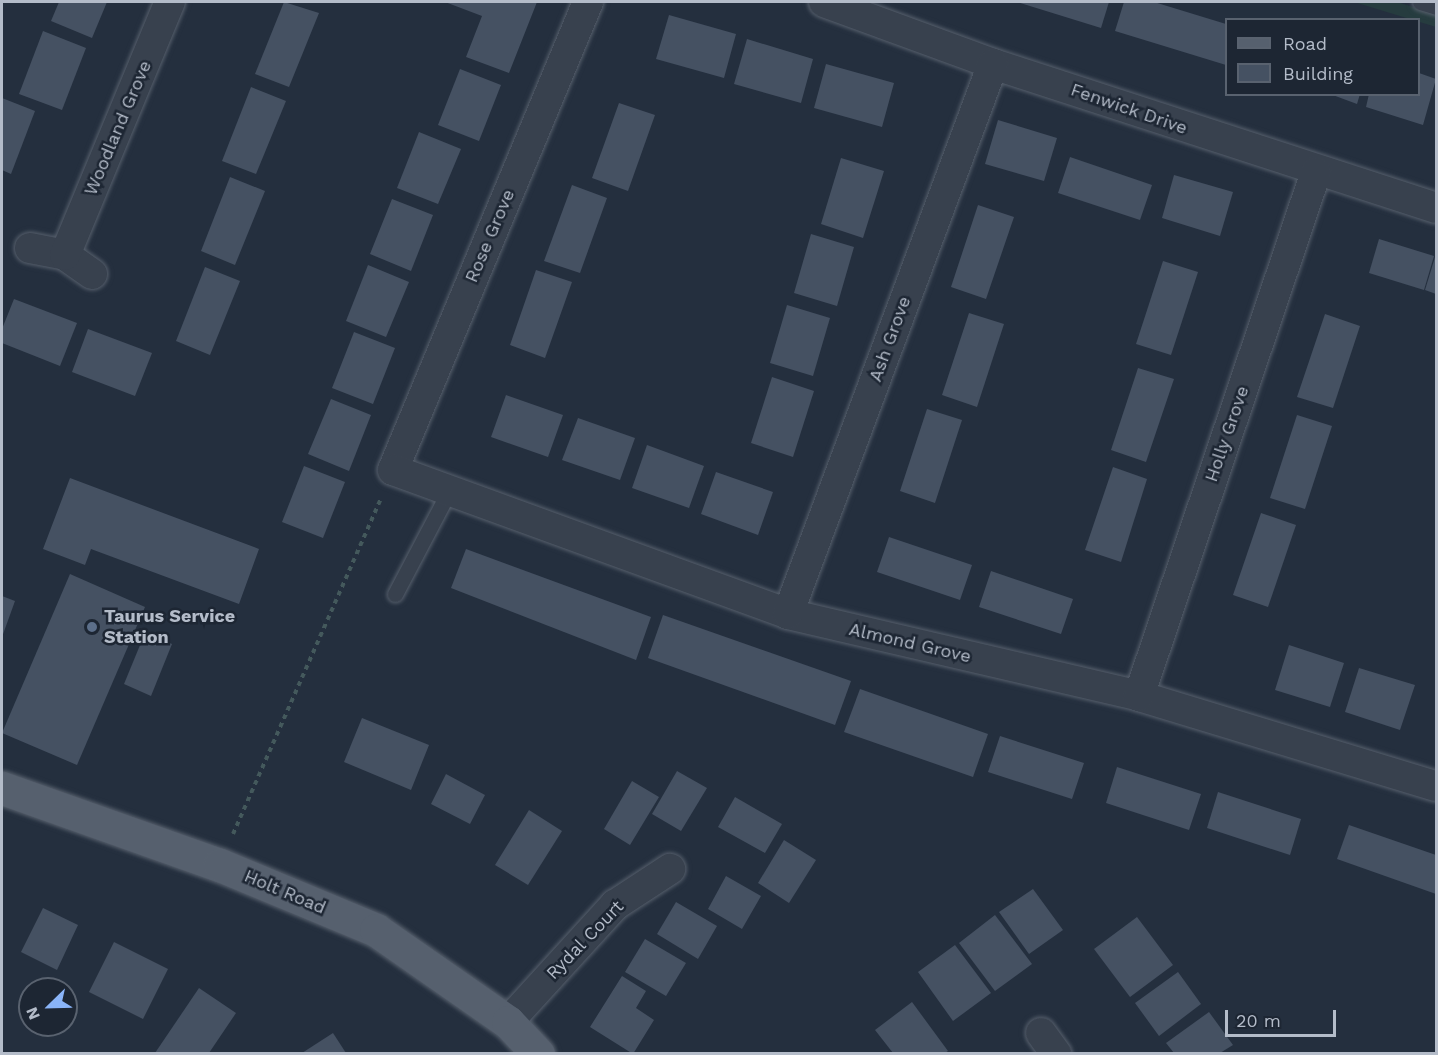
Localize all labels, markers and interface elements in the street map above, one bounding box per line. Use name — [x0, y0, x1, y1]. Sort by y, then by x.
legend — [1225, 18, 1420, 96]
text: Road — [1283, 33, 1327, 54]
street label: Woodland Grove — [80, 57, 156, 199]
text: Building — [1283, 63, 1353, 84]
street label: Fenwick Drive — [1068, 79, 1190, 139]
street label: Rose Grove — [461, 186, 519, 286]
street label: Ash Grove — [865, 293, 915, 385]
street label: Holly Grove — [1200, 383, 1254, 485]
place label: Taurus Service Station — [104, 606, 235, 648]
street label: Almond Grove — [847, 618, 973, 668]
marker: Taurus Service Station — [85, 620, 99, 634]
street label: Holt Road — [241, 865, 329, 919]
street label: Rydal Court — [542, 896, 628, 984]
north arrow — [18, 977, 78, 1037]
scale bar — [1228, 998, 1339, 1036]
text: N — [22, 1004, 44, 1023]
text: 20 m — [1236, 1010, 1281, 1031]

